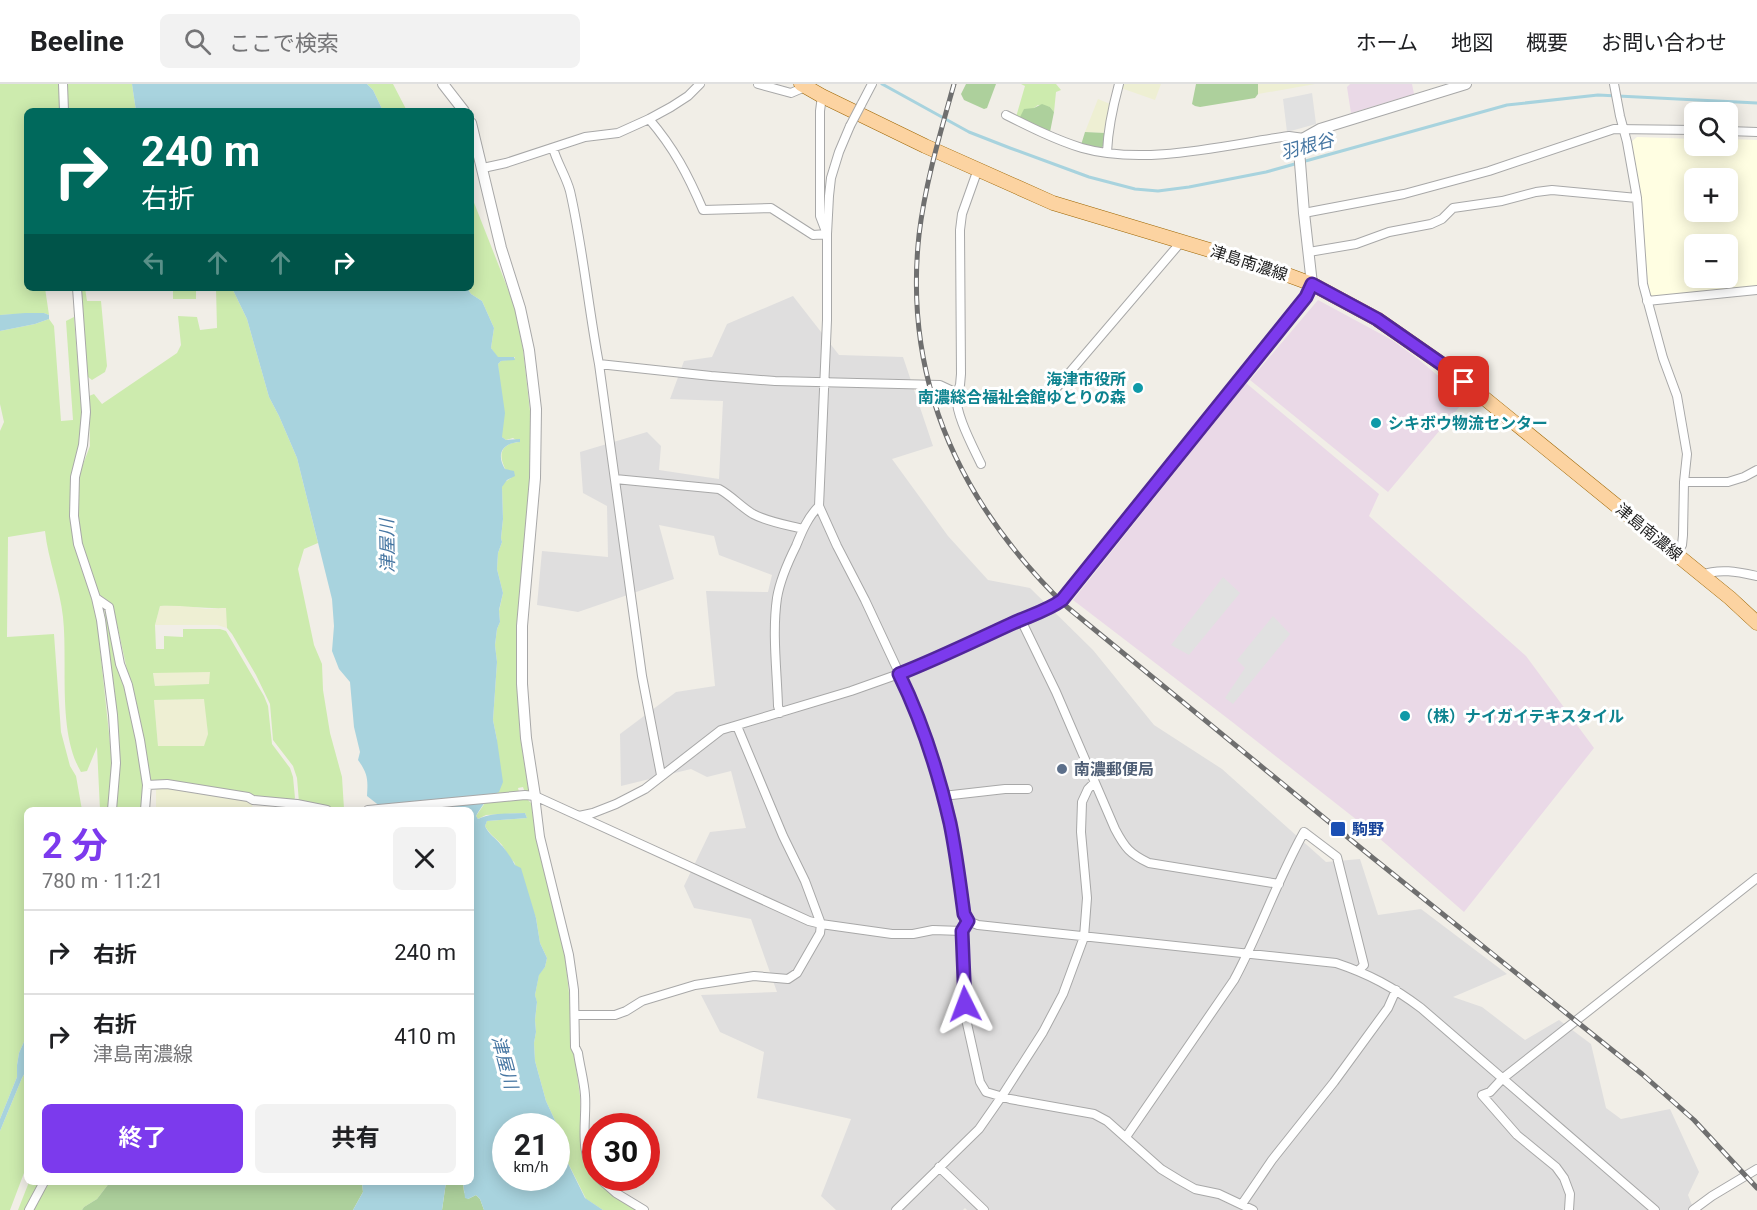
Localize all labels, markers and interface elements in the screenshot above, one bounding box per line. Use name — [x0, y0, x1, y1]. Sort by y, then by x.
search box — [160, 14, 580, 68]
text: Beeline — [30, 25, 124, 58]
icon: search — [181, 25, 214, 58]
text: ここで検索 — [229, 31, 339, 56]
text: ホーム — [1356, 31, 1418, 55]
text: 地図 — [1451, 31, 1493, 55]
text: 概要 — [1526, 31, 1568, 55]
text: お問い合わせ — [1601, 31, 1727, 55]
map controls — [1684, 102, 1738, 288]
button: search — [1684, 102, 1738, 156]
text: 240 m — [141, 127, 260, 176]
water label: 羽根谷 — [1278, 128, 1338, 163]
icon: right — [42, 132, 120, 210]
button: + — [1684, 168, 1738, 222]
text: 右折 — [141, 183, 195, 215]
button: − — [1684, 234, 1738, 288]
street label: 津島南濃線 — [1208, 242, 1290, 284]
icon: left — [138, 246, 171, 279]
icon: ahead — [201, 246, 234, 279]
icon: ahead — [264, 246, 297, 279]
icon: right — [327, 246, 360, 279]
pin — [1438, 356, 1489, 407]
icon: arrive — [1447, 365, 1480, 398]
place label: 海津市役所 南濃総合福祉会館ゆとりの森 — [918, 370, 1126, 407]
marker: 海津市役所 南濃総合福祉会館ゆとりの森 — [1131, 381, 1145, 395]
place label: シキボウ物流センター — [1388, 414, 1548, 433]
marker: シキボウ物流センター — [1369, 416, 1383, 430]
street label: 津島南濃線 — [1612, 499, 1686, 565]
water label: 津屋川 — [376, 517, 398, 573]
place label: （株）ナイガイテキスタイル — [1417, 707, 1624, 726]
marker: （株）ナイガイテキスタイル — [1398, 709, 1412, 723]
place label: 南濃郵便局 — [1074, 760, 1154, 779]
marker: 南濃郵便局 — [1055, 762, 1069, 776]
marker: 駒野 — [1329, 820, 1347, 838]
place label: 駒野 — [1352, 820, 1384, 839]
text: 2 分 — [42, 825, 108, 867]
button: close — [393, 827, 456, 890]
text: 780 m · 11:21 — [42, 869, 163, 893]
icon: right — [42, 936, 75, 969]
text: 240 m — [394, 940, 456, 965]
text: 右折 — [93, 942, 137, 967]
position arrow — [933, 972, 997, 1036]
text: 右折 — [93, 1012, 137, 1037]
icon: right — [42, 1020, 75, 1053]
text: 410 m — [394, 1024, 456, 1049]
water label: 津屋川 — [488, 1033, 523, 1093]
text: 津島南濃線 — [93, 1042, 193, 1066]
button: 終了 — [42, 1104, 243, 1173]
button: 共有 — [255, 1104, 456, 1173]
speed limit sign: 30 — [582, 1113, 660, 1191]
text: 21 — [514, 1127, 548, 1162]
text: km/h — [513, 1158, 549, 1176]

